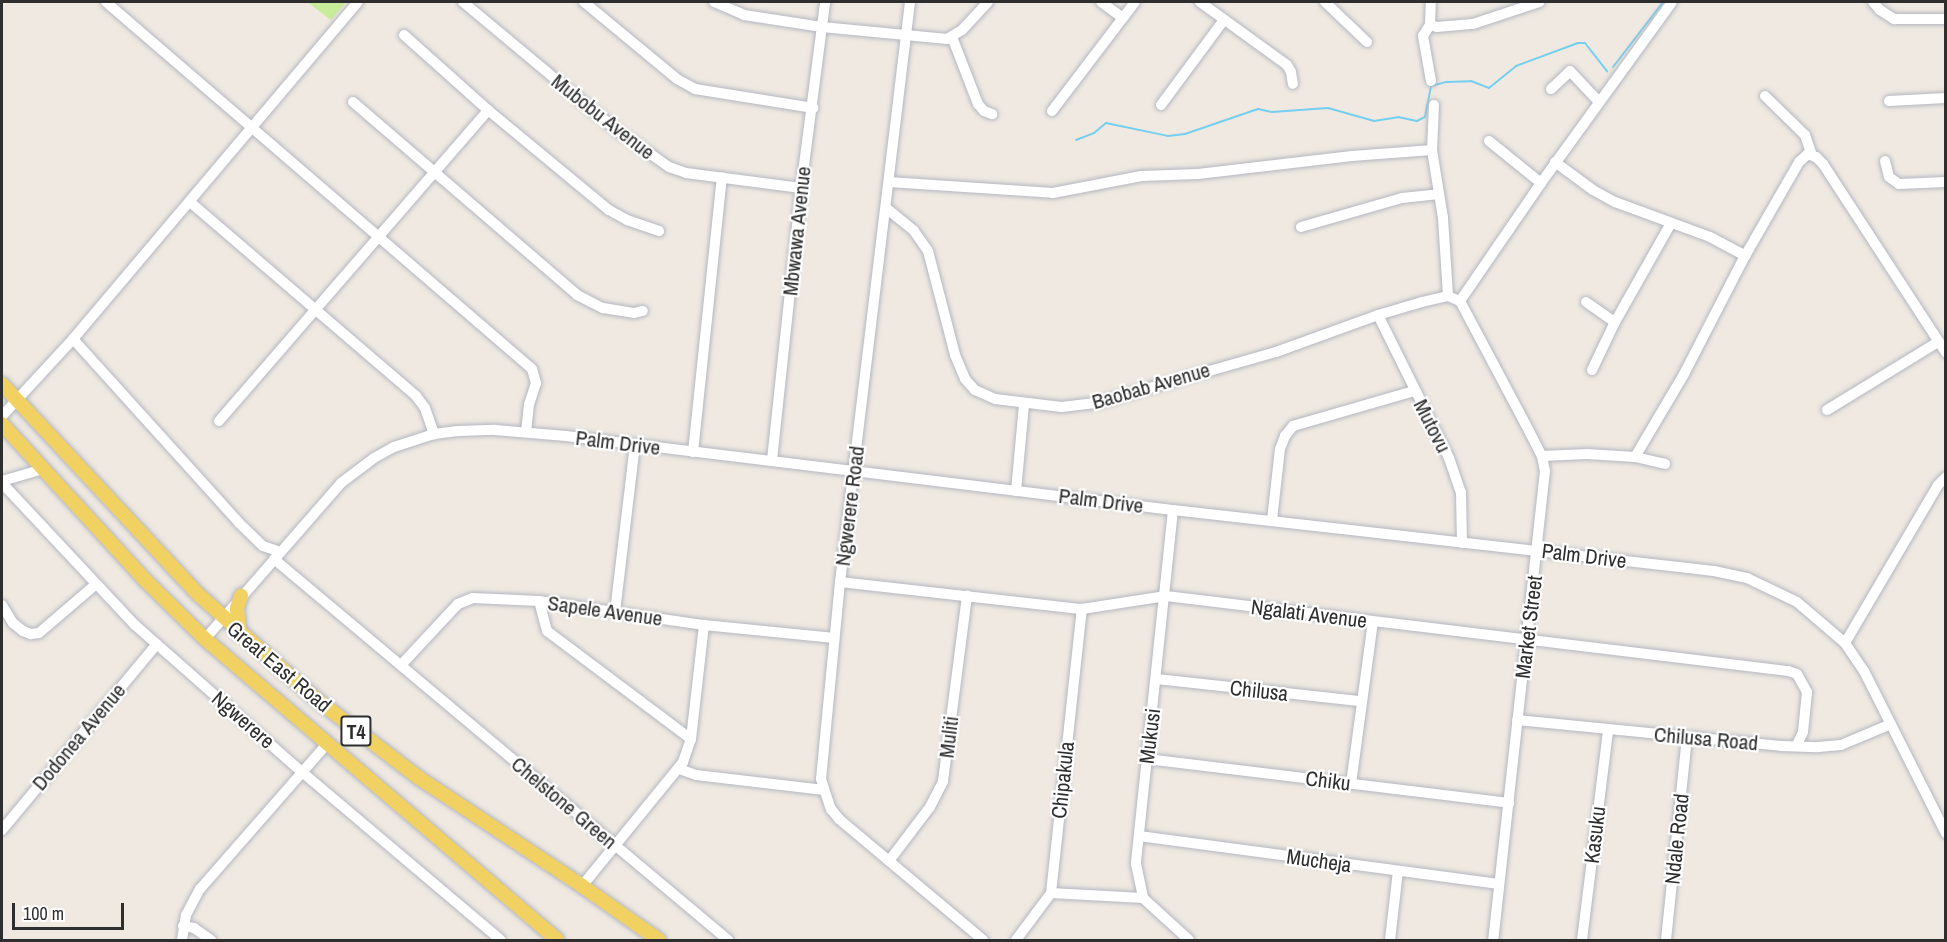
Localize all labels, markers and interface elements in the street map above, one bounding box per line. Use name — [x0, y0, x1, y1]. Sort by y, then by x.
street label: Mubobu Avenue — [546, 69, 660, 165]
street label: Mbwawa Avenue — [778, 165, 816, 297]
street label: Baobab Avenue — [1089, 357, 1213, 415]
street label: Mutovu — [1408, 395, 1456, 457]
street label: Palm Drive — [574, 425, 662, 461]
street label: Ngwerere Road — [830, 445, 870, 567]
street label: Palm Drive — [1057, 483, 1145, 519]
street label: Palm Drive — [1540, 538, 1628, 574]
street label: Market Street — [1510, 574, 1548, 680]
street label: Sapele Avenue — [546, 590, 664, 632]
street label: Ngalati Avenue — [1249, 594, 1369, 634]
street label: Great East Road — [222, 616, 336, 718]
street label: Chilusa — [1229, 675, 1289, 707]
street label: Dodonea Avenue — [27, 678, 131, 796]
street label: Ngwerere — [207, 686, 279, 754]
street label: Mukusi — [1134, 707, 1166, 765]
road number: T4 — [340, 714, 372, 748]
street label: Muliti — [934, 715, 964, 759]
street label: Chilusa Road — [1653, 722, 1759, 756]
street label: Chipakula — [1046, 740, 1080, 820]
street label: Chelstone Green — [506, 752, 622, 854]
street label: Chiku — [1304, 766, 1352, 796]
street label: Ndale Road — [1660, 792, 1694, 886]
street label: Kasuku — [1579, 805, 1611, 865]
street label: Mucheja — [1285, 844, 1353, 878]
scale bar — [15, 891, 128, 929]
text: 100 m — [23, 901, 64, 926]

